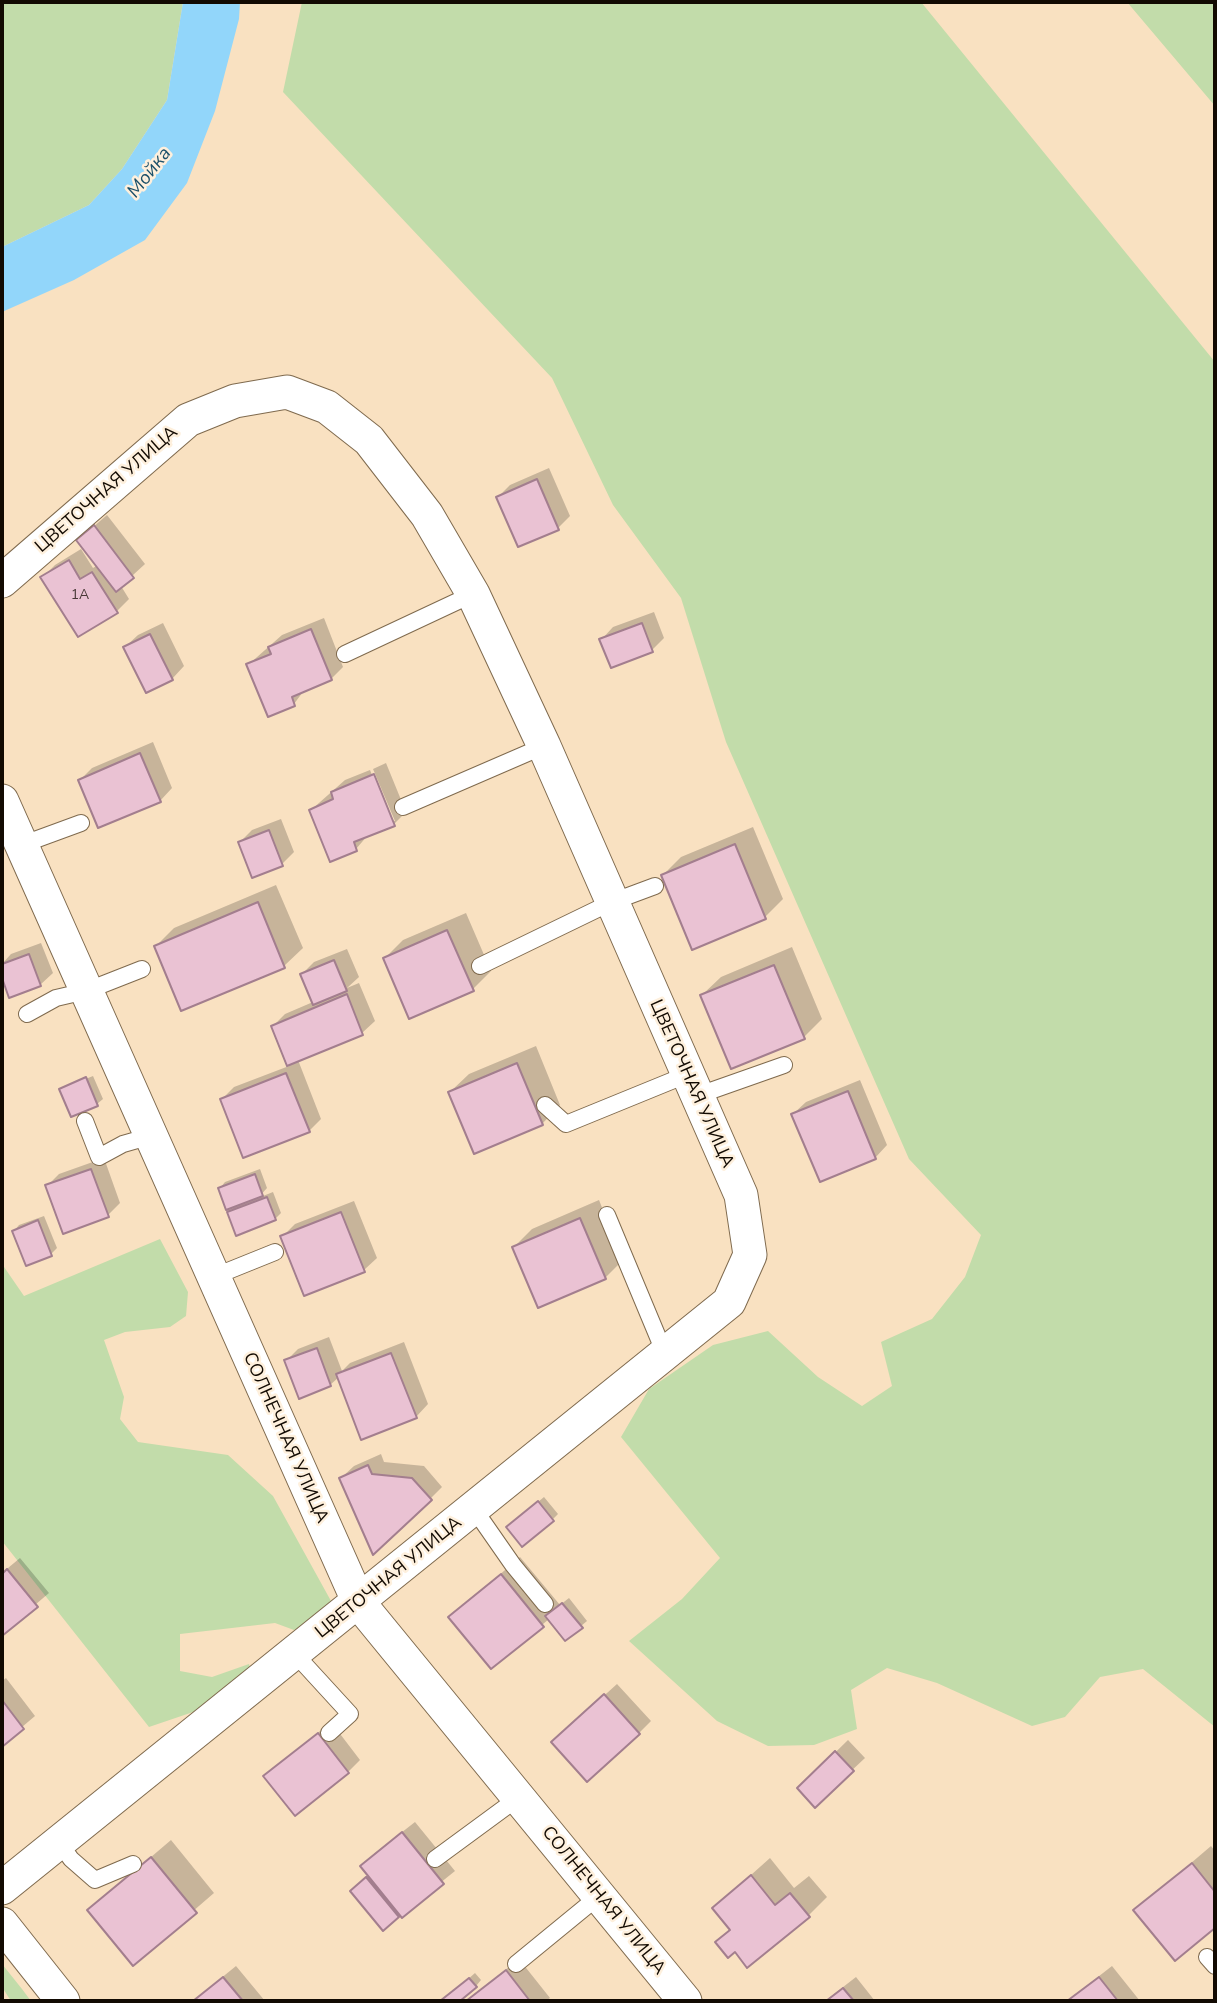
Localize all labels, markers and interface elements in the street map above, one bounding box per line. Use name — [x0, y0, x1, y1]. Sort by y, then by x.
water label: Мойка — [123, 143, 177, 203]
street label: ЦВЕТОЧНАЯ УЛИЦА — [31, 422, 183, 558]
house number: 1А — [71, 588, 89, 604]
street label: ЦВЕТОЧНАЯ УЛИЦА — [644, 997, 738, 1171]
street label: СОЛНЕЧНАЯ УЛИЦА — [238, 1349, 332, 1527]
street label: ЦВЕТОЧНАЯ УЛИЦА — [312, 1512, 466, 1644]
street label: СОЛНЕЧНАЯ УЛИЦА — [537, 1823, 669, 1979]

